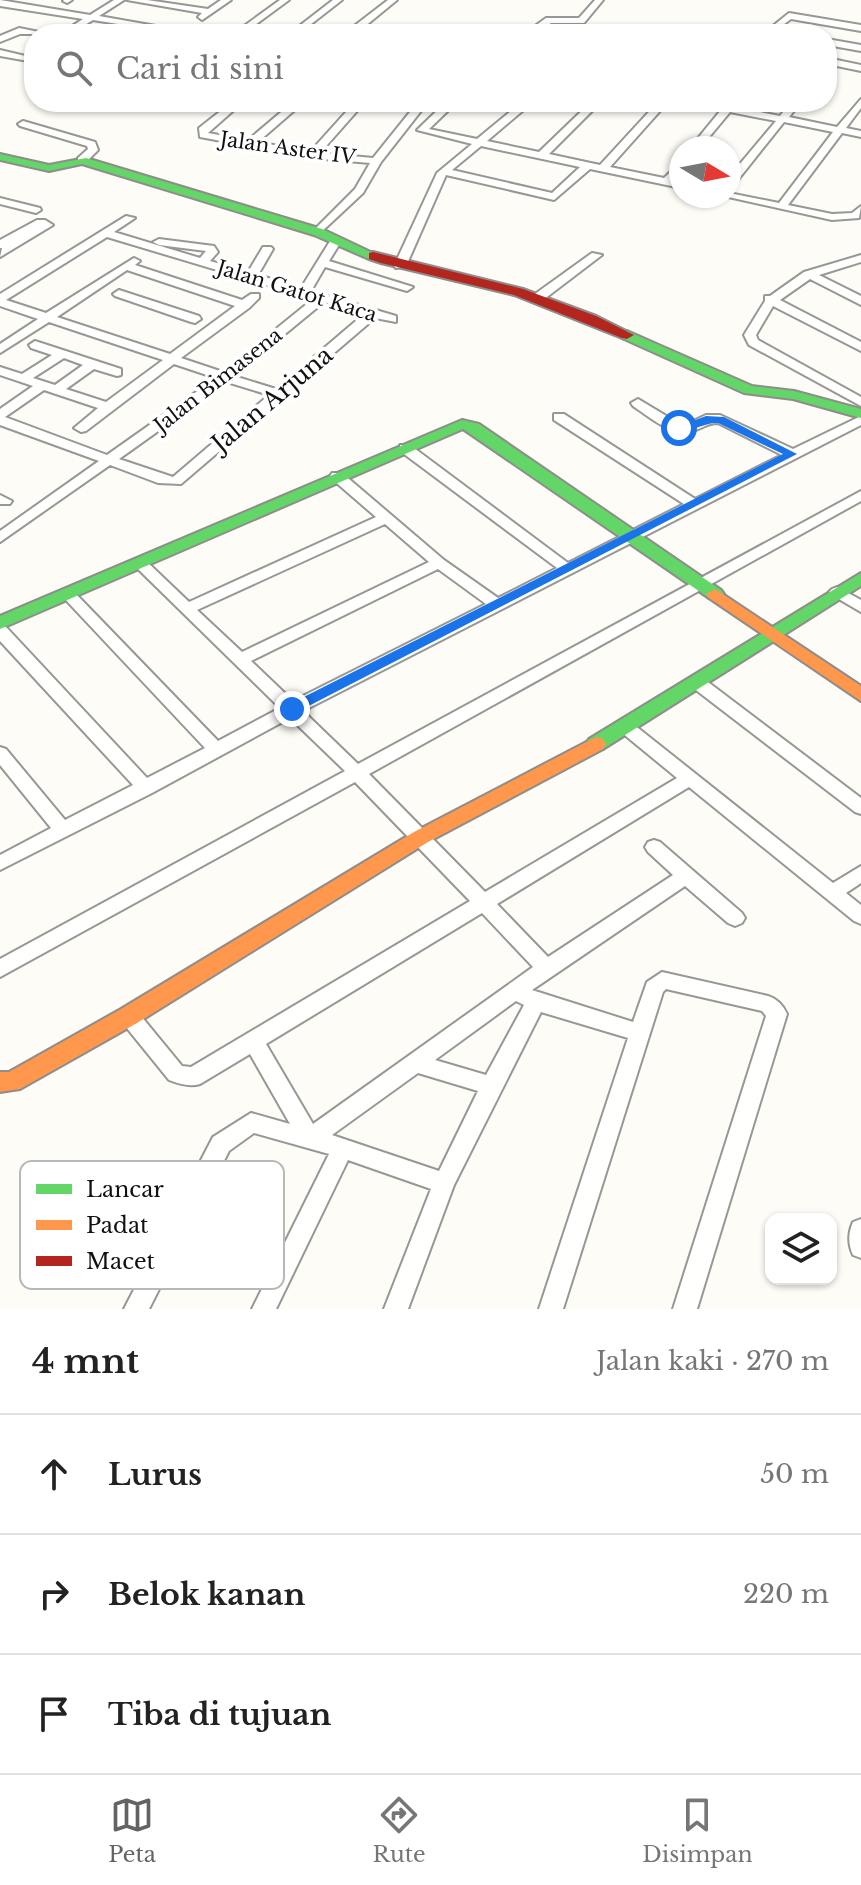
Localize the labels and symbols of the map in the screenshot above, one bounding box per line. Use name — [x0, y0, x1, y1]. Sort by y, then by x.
street label: Jalan Aster IV — [216, 126, 358, 169]
north arrow — [669, 136, 741, 208]
street label: Jalan Gatot Kaca — [211, 254, 381, 327]
street label: Jalan Bimasena — [147, 322, 287, 439]
street label: Jalan Arjuna — [203, 340, 339, 460]
route start — [661, 410, 697, 446]
route end — [274, 691, 310, 727]
legend — [20, 1161, 284, 1289]
text: Lancar — [86, 1176, 164, 1203]
text: Padat — [86, 1212, 149, 1239]
text: Macet — [86, 1248, 156, 1275]

